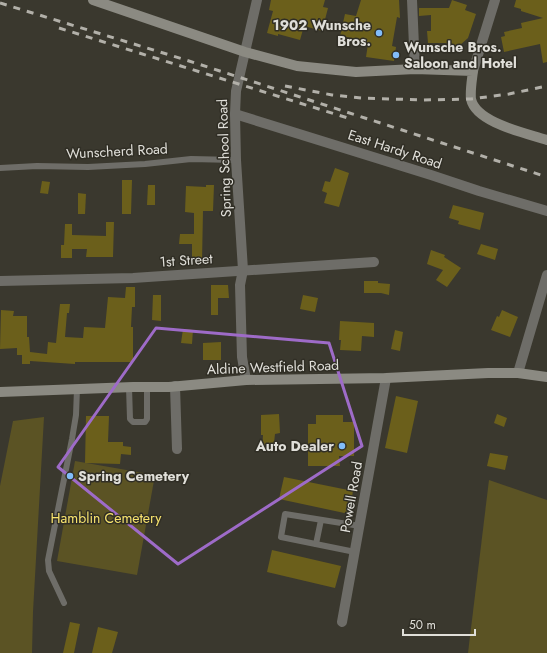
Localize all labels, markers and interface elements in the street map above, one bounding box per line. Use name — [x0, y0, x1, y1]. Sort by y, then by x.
place label: 1902 Wunsche Bros. — [273, 15, 371, 51]
marker: 1902 Wunsche Bros. — [374, 28, 384, 38]
place label: Wunsche Bros. Saloon and Hotel — [404, 37, 517, 73]
marker: Wunsche Bros. Saloon and Hotel — [391, 50, 401, 60]
street label: Spring School Road — [212, 99, 236, 217]
street label: East Hardy Road — [345, 124, 445, 174]
street label: Wunscherd Road — [66, 138, 168, 164]
street label: 1st Street — [159, 248, 214, 272]
street label: Aldine Westfield Road — [207, 355, 339, 379]
place label: Auto Dealer — [255, 436, 334, 456]
marker: Auto Dealer — [337, 441, 347, 451]
street label: Powell Road — [335, 460, 367, 534]
place label: Spring Cemetery — [78, 466, 190, 486]
marker: Spring Cemetery — [65, 471, 75, 481]
park label: Hamblin Cemetery — [51, 508, 162, 528]
scale bar — [403, 611, 475, 637]
text: 50 m — [409, 616, 436, 634]

